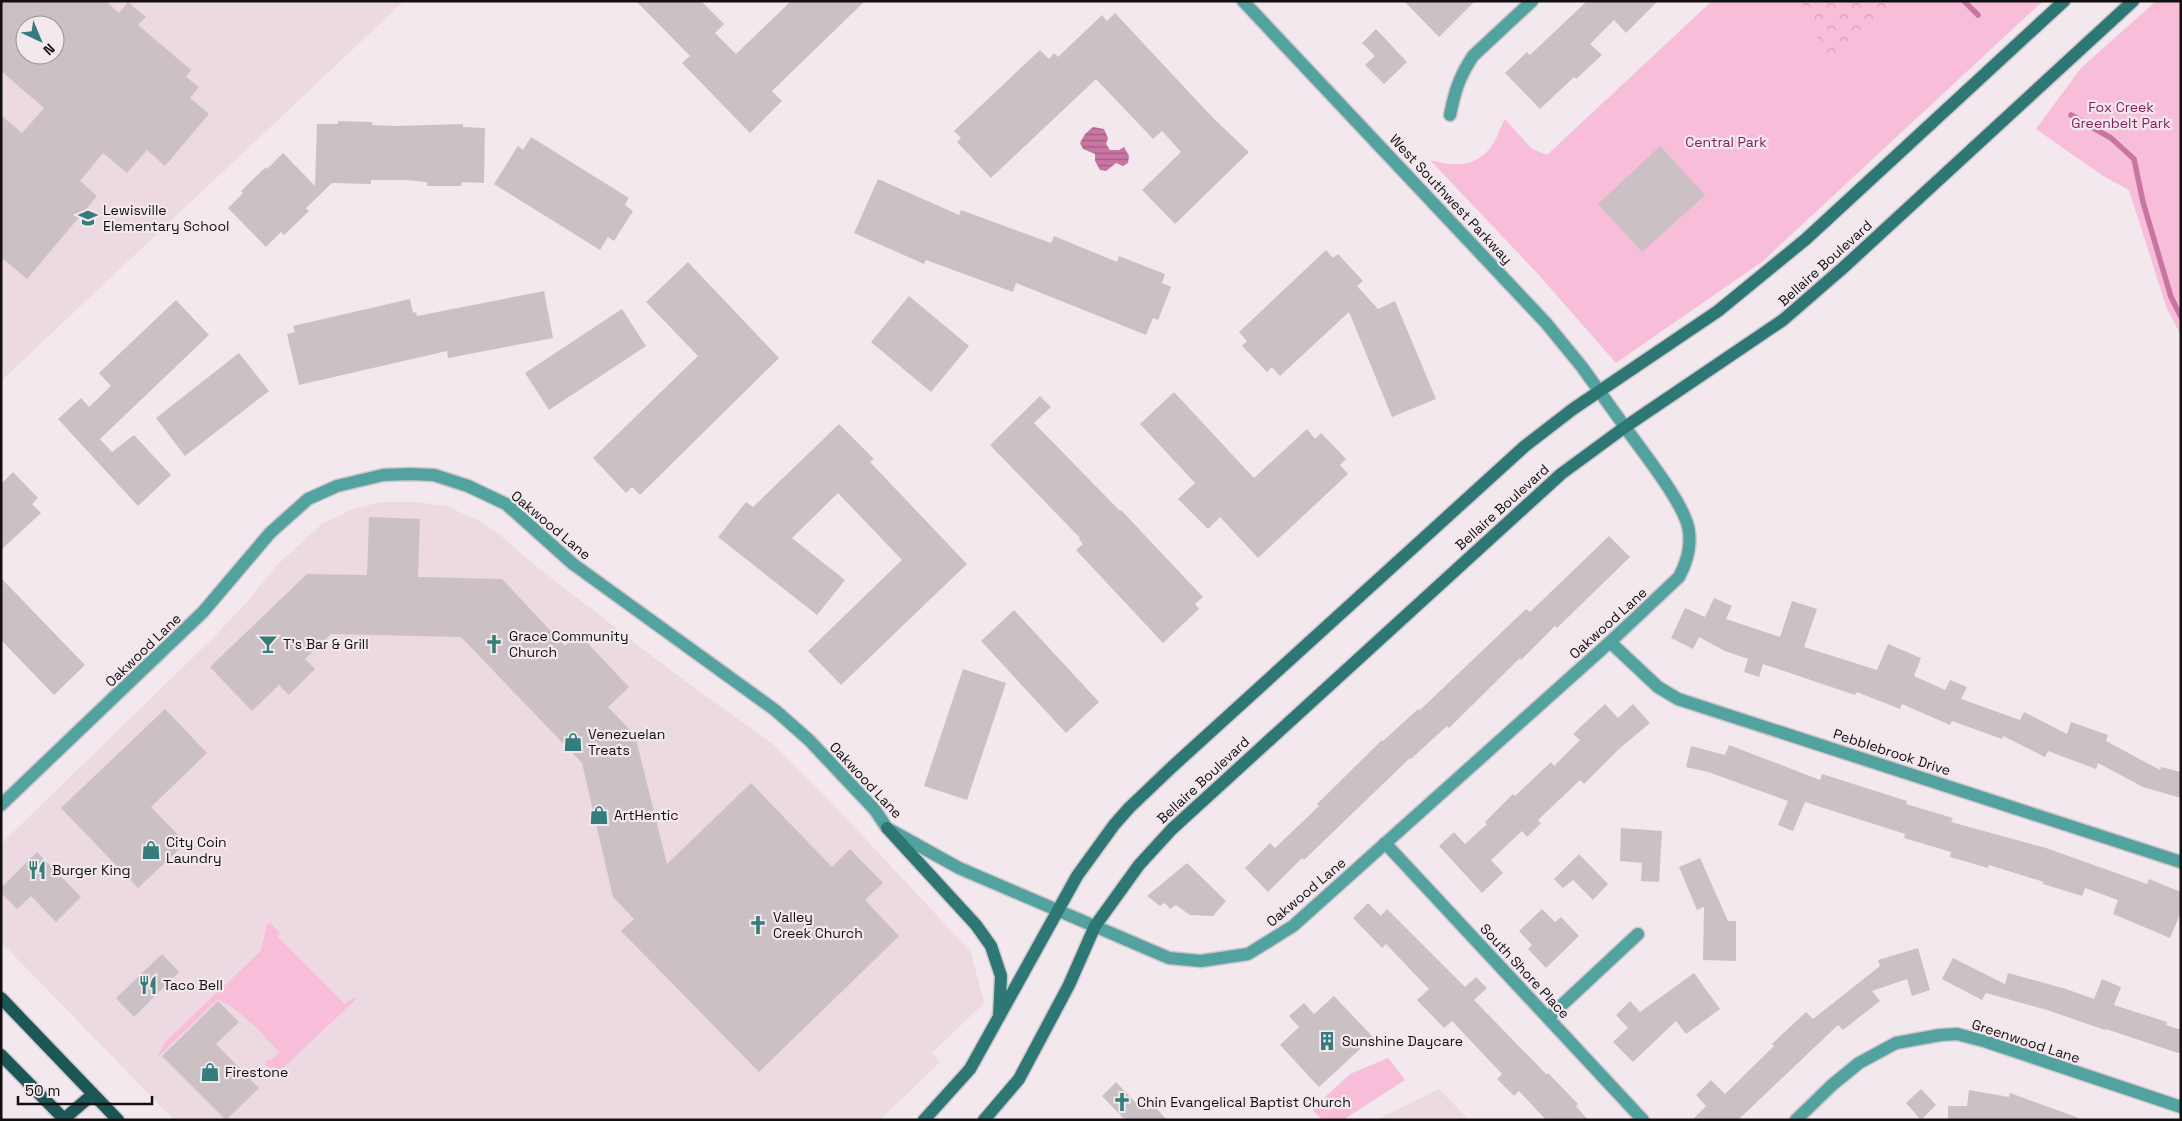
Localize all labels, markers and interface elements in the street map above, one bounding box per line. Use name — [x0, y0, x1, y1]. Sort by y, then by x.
north arrow — [15, 15, 65, 65]
text: N — [39, 40, 59, 59]
park label: Fox Creek Greenbelt Park — [2071, 98, 2171, 132]
street label: West Southwest Parkway — [1386, 130, 1516, 268]
park label: Central Park — [1685, 133, 1767, 151]
place label: Lewisville Elementary School — [103, 201, 229, 235]
school or university icon: Lewisville Elementary School — [77, 207, 99, 229]
street label: Bellaire Boulevard — [1774, 216, 1876, 310]
street label: Bellaire Boulevard — [1451, 460, 1553, 554]
street label: Oakwood Lane — [507, 486, 595, 564]
street label: Oakwood Lane — [1565, 583, 1651, 663]
street label: Oakwood Lane — [101, 609, 185, 691]
place label: Grace Community Church — [509, 627, 629, 661]
bar icon: T's Bar & Grill — [257, 633, 279, 655]
church icon: Grace Community Church — [483, 633, 505, 655]
place label: T's Bar & Grill — [283, 635, 369, 653]
place label: Venezuelan Treats — [588, 725, 665, 759]
street label: Pebblebrook Drive — [1831, 725, 1953, 779]
shop icon: Venezuelan Treats — [562, 731, 584, 753]
street label: Bellaire Boulevard — [1153, 732, 1253, 828]
street label: Oakwood Lane — [826, 738, 906, 822]
shop icon: ArtHentic — [588, 804, 610, 826]
place label: ArtHentic — [614, 806, 679, 824]
place label: City Coin Laundry — [166, 833, 227, 867]
shop icon: City Coin Laundry — [140, 839, 162, 861]
street label: Oakwood Lane — [1262, 853, 1350, 931]
restaurant icon: Burger King — [26, 859, 48, 881]
place label: Burger King — [52, 861, 131, 879]
place label: Valley Creek Church — [773, 908, 863, 942]
church icon: Valley Creek Church — [747, 914, 769, 936]
street label: South Shore Place — [1476, 920, 1574, 1022]
restaurant icon: Taco Bell — [137, 974, 159, 996]
place label: Taco Bell — [163, 976, 223, 994]
street label: Greenwood Lane — [1970, 1015, 2082, 1067]
building icon: Sunshine Daycare — [1316, 1030, 1338, 1052]
place label: Sunshine Daycare — [1342, 1032, 1463, 1050]
shop icon: Firestone — [199, 1061, 221, 1083]
place label: Firestone — [225, 1063, 288, 1081]
scale bar — [18, 1074, 151, 1106]
text: 50 m — [25, 1081, 60, 1100]
church icon: Chin Evangelical Baptist Church — [1111, 1091, 1133, 1113]
place label: Chin Evangelical Baptist Church — [1137, 1093, 1351, 1111]

